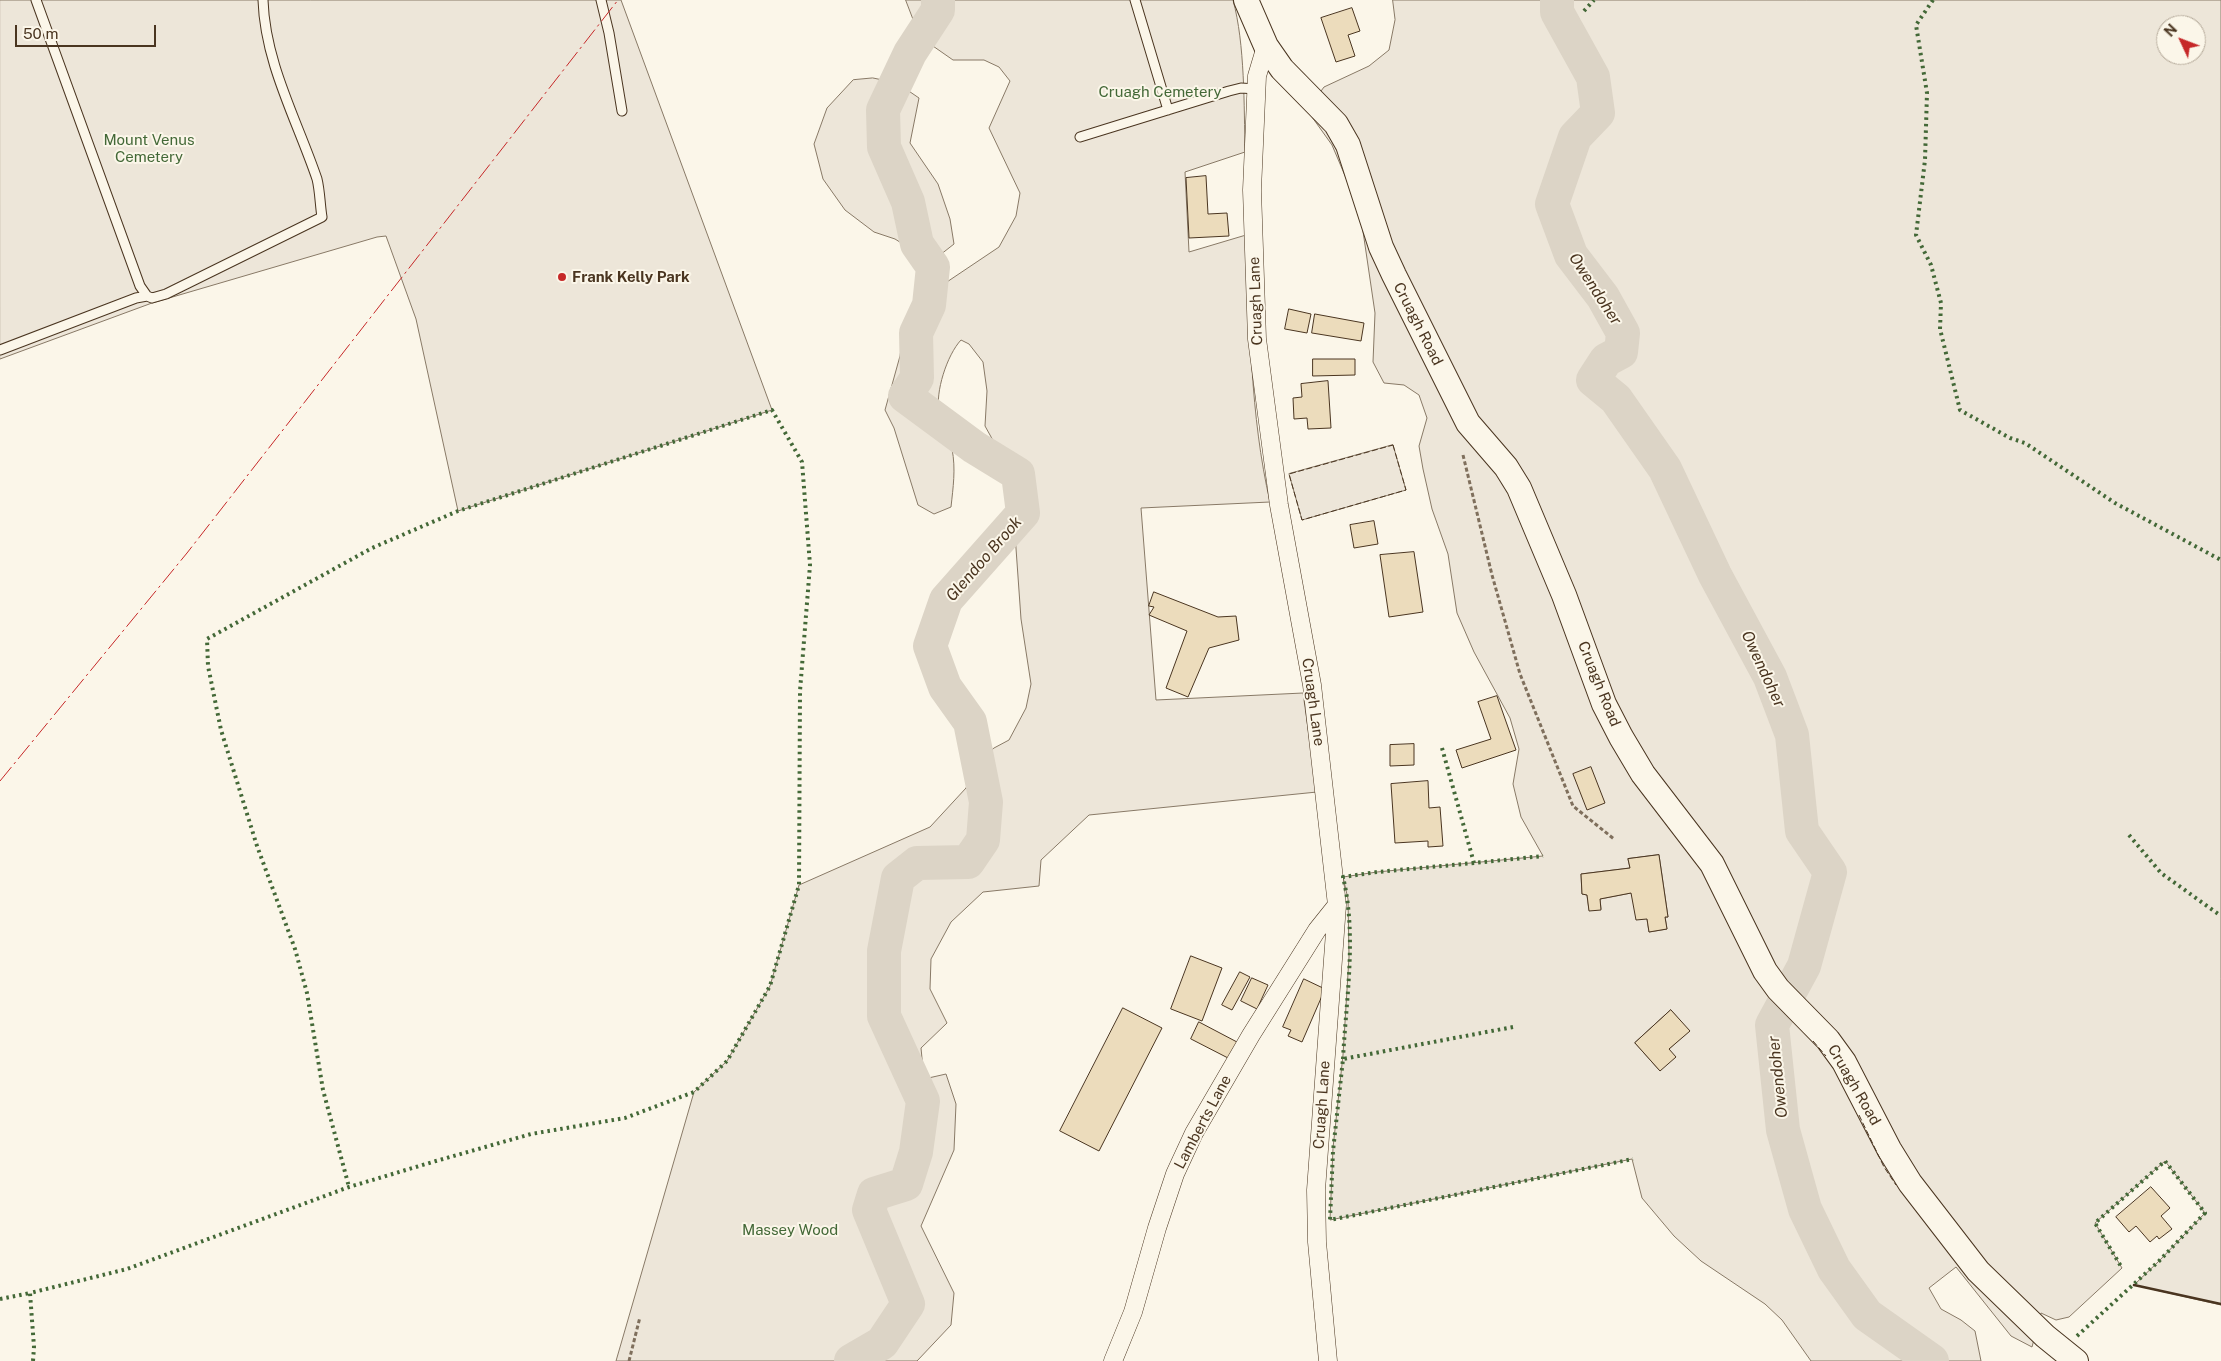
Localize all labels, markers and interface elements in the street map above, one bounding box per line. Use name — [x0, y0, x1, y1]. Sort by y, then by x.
scale bar — [18, 15, 159, 47]
north arrow — [2156, 15, 2206, 65]
text: N — [2161, 21, 2180, 40]
text: 50 m — [23, 25, 58, 42]
park label: Cruagh Cemetery — [1099, 83, 1221, 101]
park label: Mount Venus Cemetery — [103, 131, 195, 166]
water label: Owendoher — [1565, 249, 1625, 329]
street label: Cruagh Lane — [1245, 256, 1267, 346]
place label: Frank Kelly Park — [572, 268, 690, 286]
marker: Frank Kelly Park — [556, 271, 568, 283]
street label: Cruagh Road — [1389, 280, 1447, 368]
water label: Glendoo Brook — [942, 513, 1026, 605]
water label: Owendoher — [1737, 628, 1789, 710]
street label: Cruagh Road — [1574, 639, 1624, 729]
street label: Cruagh Lane — [1298, 657, 1328, 747]
water label: Owendoher — [1764, 1035, 1792, 1119]
street label: Cruagh Road — [1824, 1041, 1884, 1129]
street label: Cruagh Lane — [1310, 1060, 1334, 1150]
street label: Lamberts Lane — [1171, 1072, 1235, 1172]
park label: Massey Wood — [742, 1221, 838, 1239]

